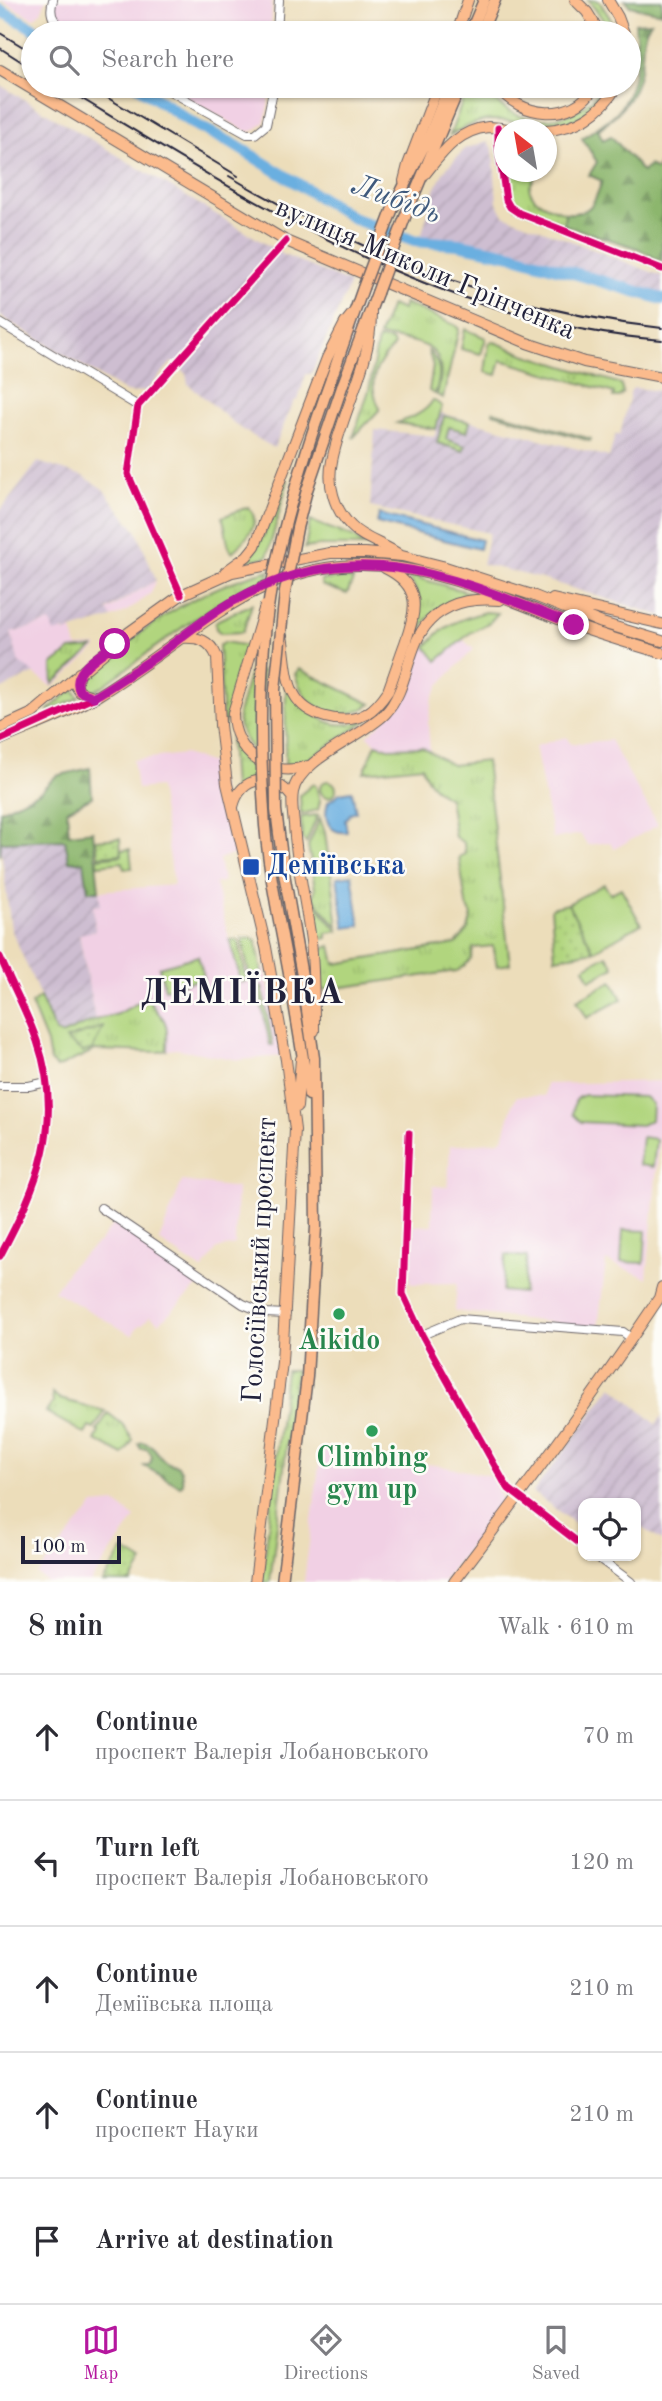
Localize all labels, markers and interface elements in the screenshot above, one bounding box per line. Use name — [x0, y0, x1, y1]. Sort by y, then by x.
search box — [21, 21, 641, 98]
icon: search — [45, 41, 83, 79]
text: Search here — [101, 47, 234, 73]
north arrow — [494, 119, 557, 182]
water label: Либідь — [347, 170, 445, 230]
street label: вулиця Миколи Грінченка — [271, 194, 579, 346]
route end — [558, 609, 589, 640]
route start — [99, 628, 130, 659]
place label: Деміївська — [267, 852, 405, 881]
marker: Деміївська — [241, 857, 261, 877]
district label: ДЕМІЇВКА — [140, 971, 346, 1011]
street label: Голосіївський проспект — [240, 1116, 282, 1404]
marker: Aikido — [331, 1306, 347, 1322]
place label: Aikido — [298, 1328, 380, 1356]
marker: Climbing gym up — [364, 1423, 380, 1439]
place label: Climbing gym up — [316, 1445, 428, 1505]
map controls — [578, 1498, 641, 1561]
button: locate — [578, 1498, 641, 1561]
scale bar — [21, 1533, 121, 1565]
text: 100 m — [32, 1538, 85, 1557]
text: 8 min — [28, 1612, 103, 1642]
text: Walk · 610 m — [498, 1616, 634, 1639]
text: Continue — [95, 1710, 198, 1736]
icon: ahead — [28, 1718, 66, 1756]
text: 70 m — [583, 1725, 634, 1748]
text: проспект Валерія Лобановського — [95, 1741, 429, 1764]
text: Turn left — [95, 1836, 200, 1862]
icon: left — [28, 1844, 66, 1882]
text: 120 m — [569, 1851, 634, 1874]
text: проспект Валерія Лобановського — [95, 1867, 429, 1890]
text: Continue — [95, 1962, 198, 1988]
icon: ahead — [28, 1970, 66, 2008]
text: 210 m — [569, 1977, 634, 2000]
text: Деміївська площа — [95, 1993, 273, 2016]
text: Continue — [95, 2088, 198, 2114]
icon: ahead — [28, 2096, 66, 2134]
text: 210 m — [569, 2103, 634, 2126]
text: проспект Науки — [95, 2119, 259, 2142]
icon: arrive — [28, 2222, 66, 2260]
text: Arrive at destination — [95, 2228, 334, 2254]
tab: Map — [82, 2321, 120, 2386]
tab: Directions — [284, 2321, 368, 2386]
tab: Saved — [532, 2321, 580, 2386]

